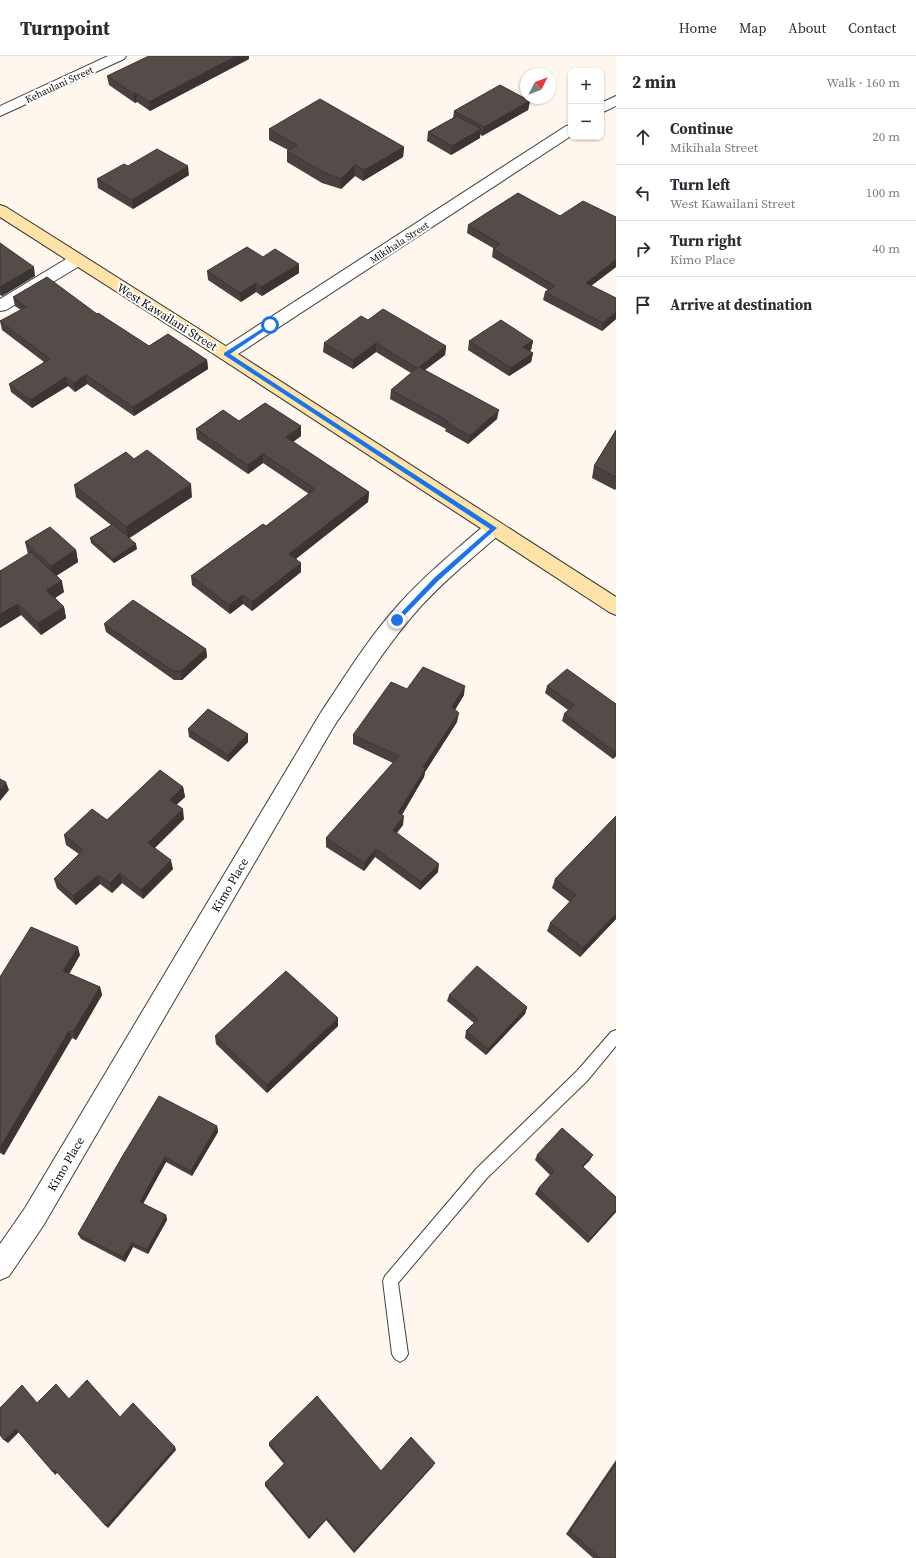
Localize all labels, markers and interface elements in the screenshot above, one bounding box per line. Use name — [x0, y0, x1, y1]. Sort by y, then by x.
text: Turnpoint — [20, 15, 110, 41]
text: Home — [679, 18, 717, 38]
text: Map — [739, 18, 766, 38]
text: About — [788, 18, 826, 38]
text: Contact — [848, 18, 896, 38]
street label: Kehaulani Street — [23, 63, 96, 106]
north arrow — [520, 68, 556, 104]
map controls — [568, 68, 604, 140]
button: + — [568, 68, 604, 104]
text: 2 min — [632, 70, 676, 94]
text: Walk · 160 m — [827, 74, 900, 91]
button: − — [568, 104, 604, 140]
text: Continue — [670, 118, 733, 139]
icon: ahead — [632, 126, 654, 148]
text: 20 m — [872, 128, 900, 145]
text: Mikihala Street — [670, 139, 758, 156]
text: Turn left — [670, 174, 730, 195]
icon: left — [632, 182, 654, 204]
text: 100 m — [866, 184, 900, 201]
text: West Kawailani Street — [670, 195, 795, 212]
street label: Mikihala Street — [367, 218, 432, 266]
text: Turn right — [670, 230, 742, 251]
icon: right — [632, 238, 654, 260]
text: 40 m — [872, 240, 900, 257]
text: Kimo Place — [670, 251, 735, 268]
street label: West Kawailani Street — [114, 280, 220, 354]
icon: arrive — [632, 294, 654, 316]
text: Arrive at destination — [670, 294, 812, 315]
route start — [261, 316, 279, 334]
route end — [388, 611, 406, 629]
street label: Kimo Place — [208, 855, 252, 915]
street label: Kimo Place — [44, 1134, 88, 1194]

